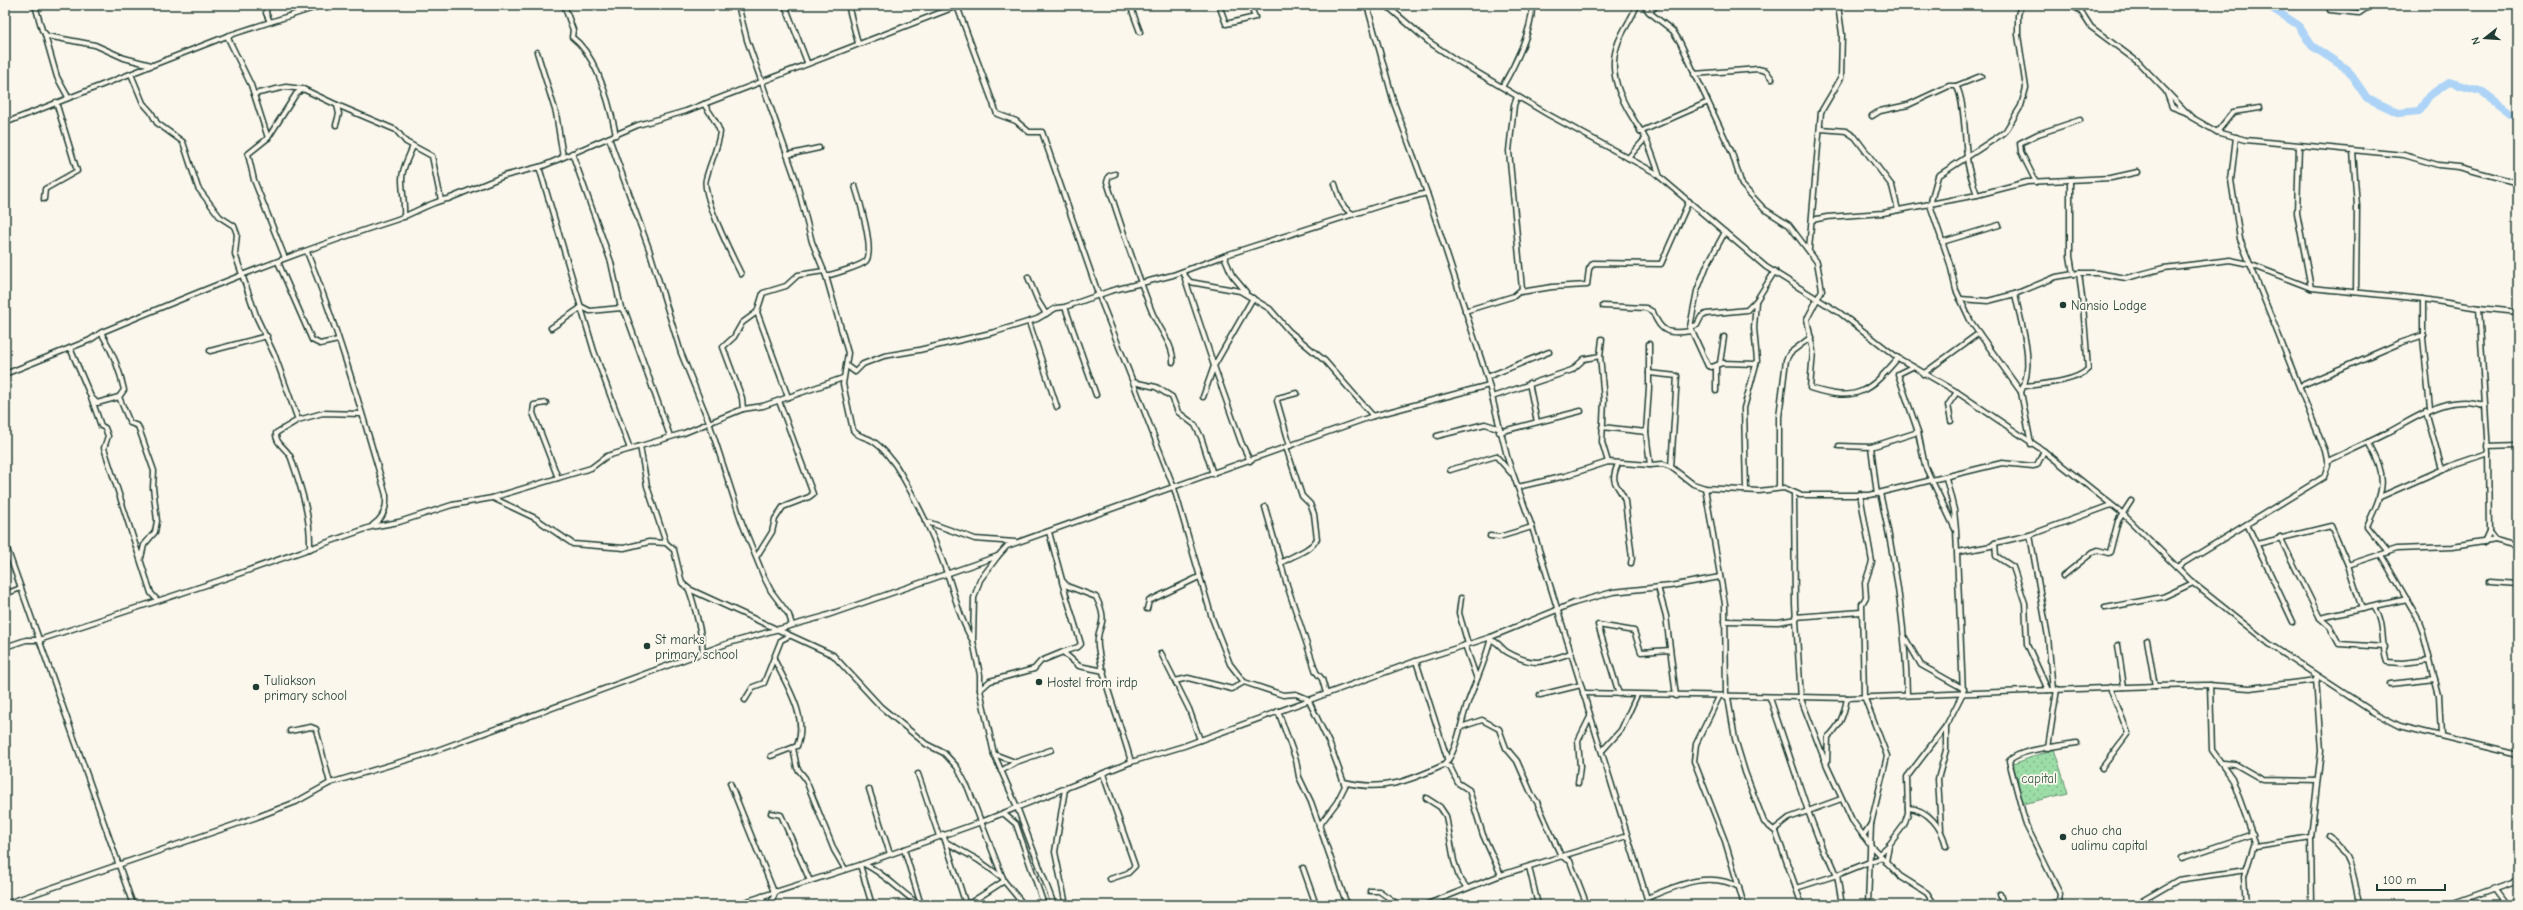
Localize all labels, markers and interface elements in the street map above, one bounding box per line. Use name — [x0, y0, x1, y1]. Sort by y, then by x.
north arrow — [2465, 18, 2505, 58]
text: N — [2469, 35, 2483, 46]
place label: Nansio Lodge — [2071, 298, 2147, 313]
marker: Nansio Lodge — [2058, 300, 2068, 310]
place label: St marks primary school — [655, 632, 738, 662]
marker: St marks primary school — [642, 641, 652, 651]
place label: Tuliakson primary school — [264, 673, 347, 703]
place label: Hostel from irdp — [1047, 675, 1138, 690]
marker: Hostel from irdp — [1034, 677, 1044, 687]
marker: Tuliakson primary school — [251, 682, 261, 692]
park label: capital — [2021, 771, 2057, 786]
place label: chuo cha ualimu capital — [2071, 823, 2148, 853]
marker: chuo cha ualimu capital — [2058, 832, 2068, 842]
scale bar — [2377, 866, 2445, 892]
text: 100 m — [2383, 873, 2416, 887]

